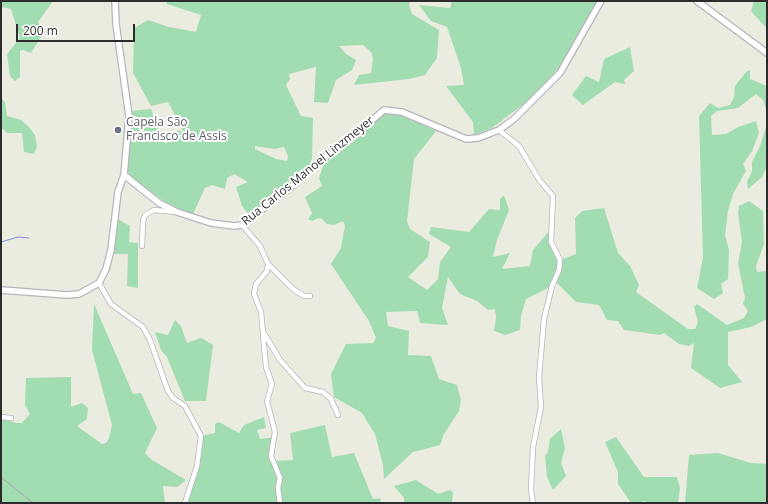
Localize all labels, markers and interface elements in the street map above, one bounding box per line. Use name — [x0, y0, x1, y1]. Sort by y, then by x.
scale bar — [18, 16, 137, 42]
text: 200 m — [23, 22, 58, 39]
street label: Rua Carlos Manoel Linzmeyer — [239, 113, 377, 229]
place label: Capela São Francisco de Assis — [126, 116, 227, 144]
marker: Capela São Francisco de Assis — [113, 125, 123, 135]

